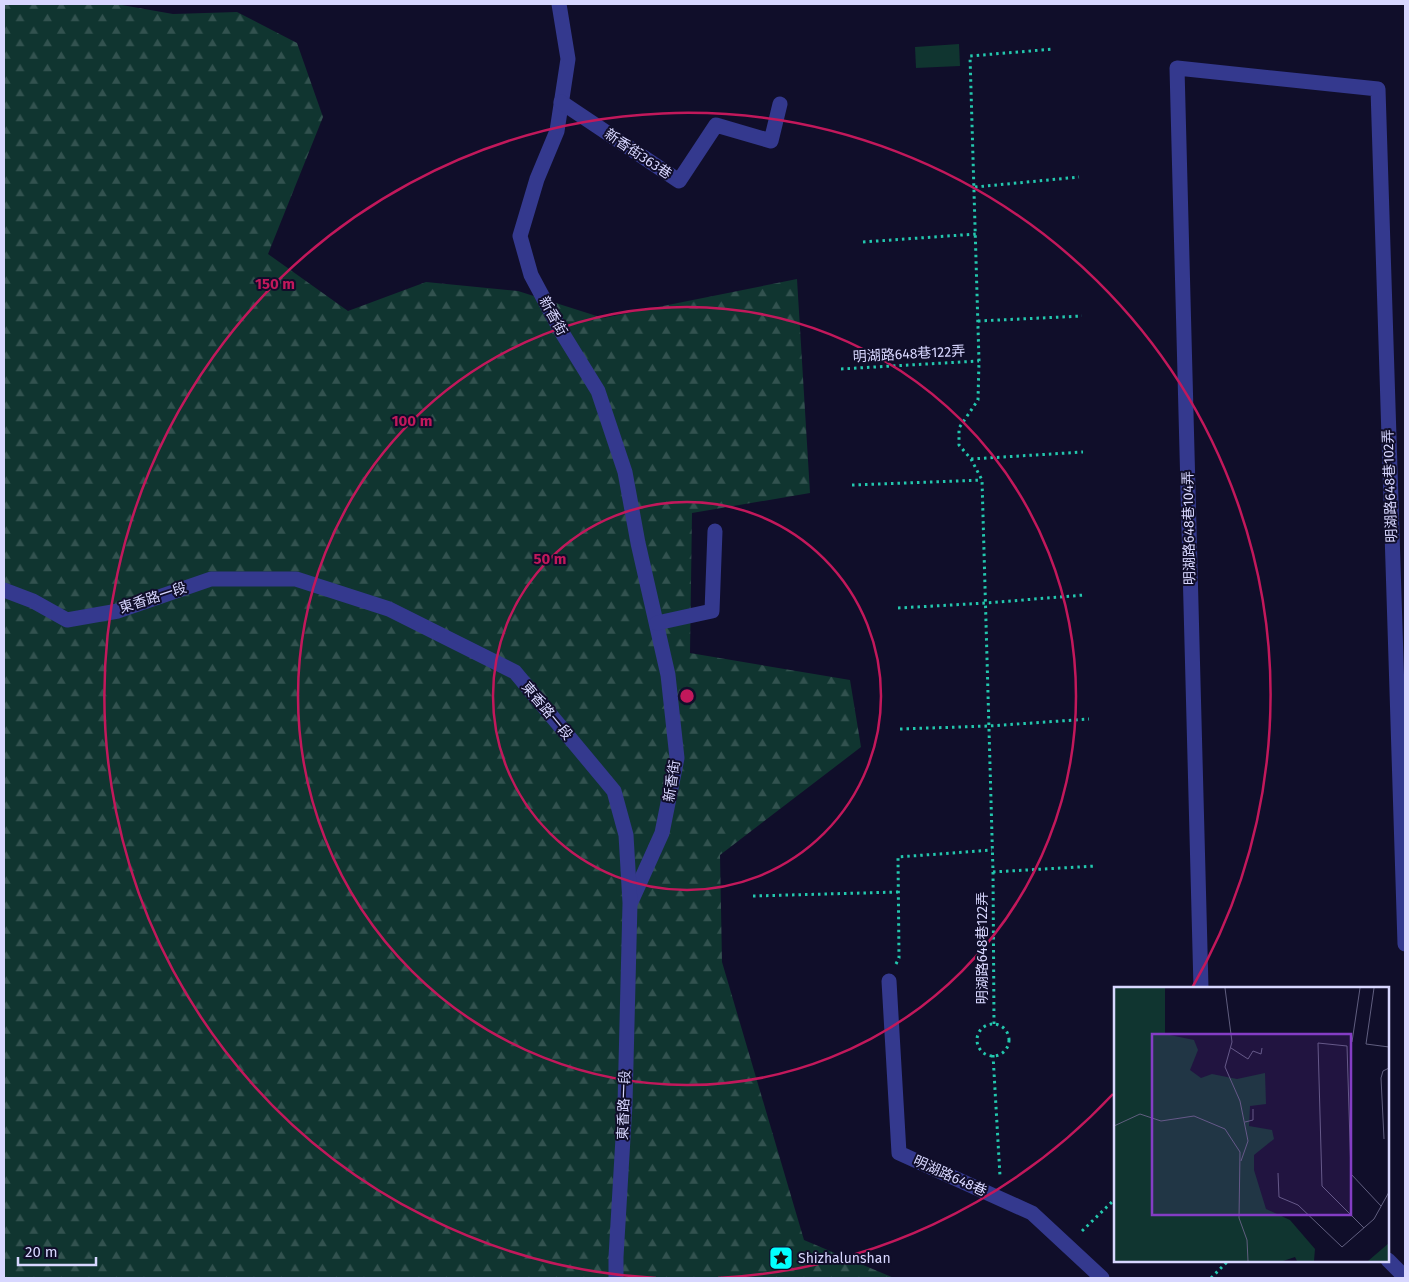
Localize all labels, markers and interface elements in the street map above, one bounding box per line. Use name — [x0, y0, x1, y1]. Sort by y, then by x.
street label: 新香街363巷 — [601, 125, 675, 183]
text: 150 m — [255, 275, 295, 293]
street label: 新香街 — [535, 294, 571, 338]
street label: 明湖路648巷122弄 — [852, 343, 966, 365]
text: 100 m — [392, 412, 432, 430]
street label: 明湖路648巷102弄 — [1380, 429, 1400, 543]
street label: 明湖路648巷104弄 — [1180, 471, 1198, 585]
text: 50 m — [533, 550, 567, 568]
street label: 東香路一段 — [117, 579, 189, 617]
street label: 東香路一段 — [518, 679, 576, 743]
centre of rings — [678, 687, 696, 705]
street label: 新香街 — [660, 759, 684, 803]
street label: 明湖路648巷122弄 — [974, 892, 991, 1004]
inset map — [1114, 987, 1389, 1262]
street label: 東香路一段 — [614, 1070, 634, 1140]
street label: 明湖路648巷 — [911, 1152, 989, 1200]
scale bar — [18, 1234, 95, 1266]
text: 20 m — [25, 1243, 58, 1261]
place icon: Shizhalunshan — [768, 1245, 794, 1271]
place label: Shizhalunshan — [798, 1250, 891, 1267]

